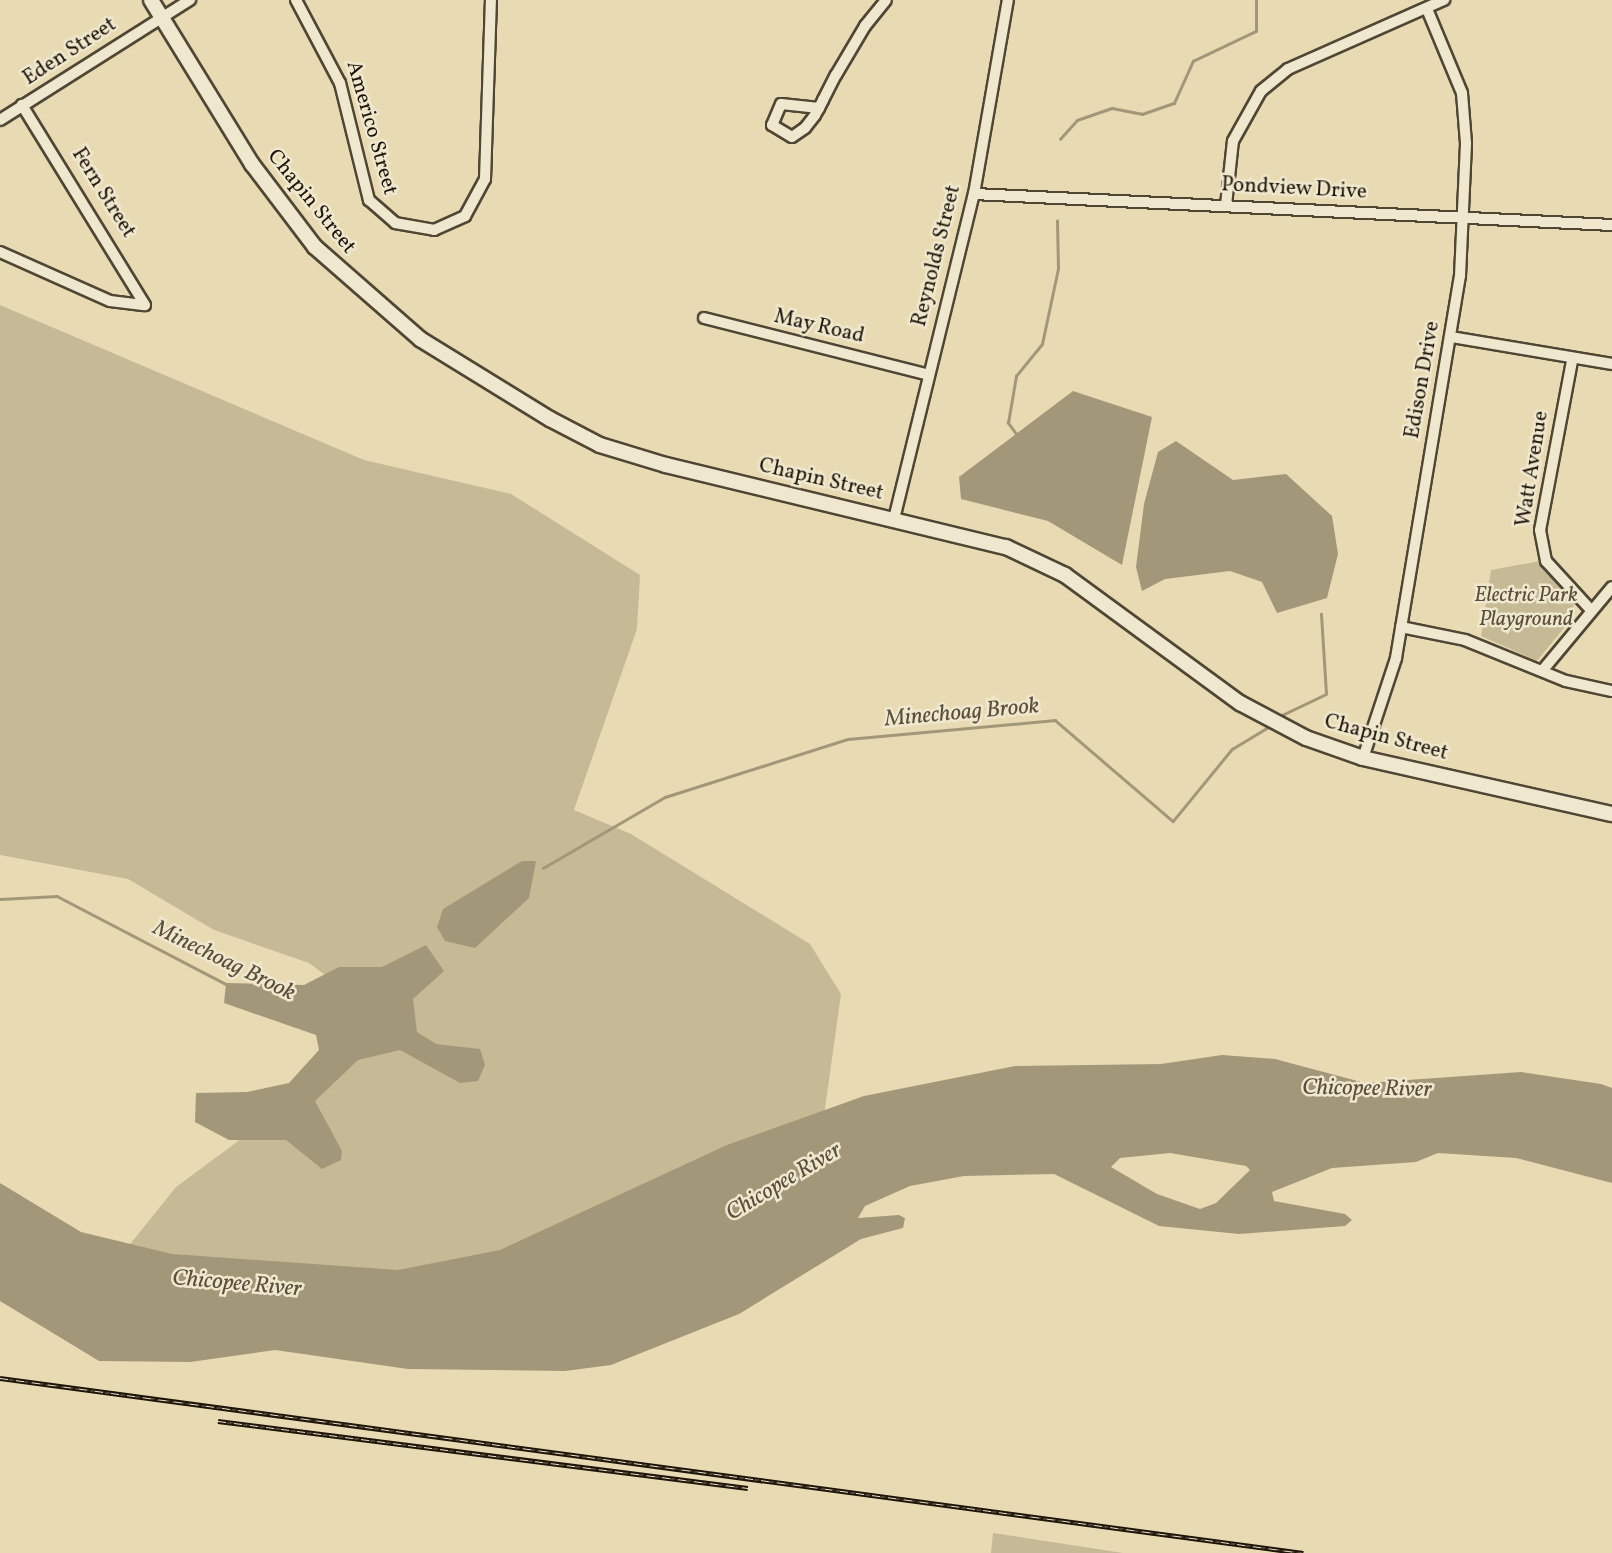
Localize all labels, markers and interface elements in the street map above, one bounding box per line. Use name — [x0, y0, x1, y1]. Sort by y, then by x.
street label: Eden Street — [19, 13, 121, 91]
street label: Americo Street — [340, 58, 402, 198]
street label: Fern Street — [65, 143, 141, 243]
street label: Chapin Street — [261, 145, 361, 259]
street label: Pondview Drive — [1220, 173, 1368, 205]
street label: Reynolds Street — [907, 183, 967, 329]
street label: May Road — [771, 304, 867, 350]
street label: Edison Drive — [1400, 319, 1446, 441]
street label: Watt Avenue — [1511, 409, 1555, 529]
street label: Chapin Street — [756, 453, 886, 507]
park label: Electric Park Playground — [1474, 583, 1578, 633]
water label: Minechoag Brook — [884, 693, 1040, 733]
street label: Chapin Street — [1321, 709, 1451, 767]
water label: Minechoag Brook — [148, 915, 300, 1007]
water label: Chicopee River — [1302, 1074, 1432, 1104]
water label: Chicopee River — [721, 1137, 847, 1227]
water label: Chicopee River — [171, 1265, 303, 1303]

